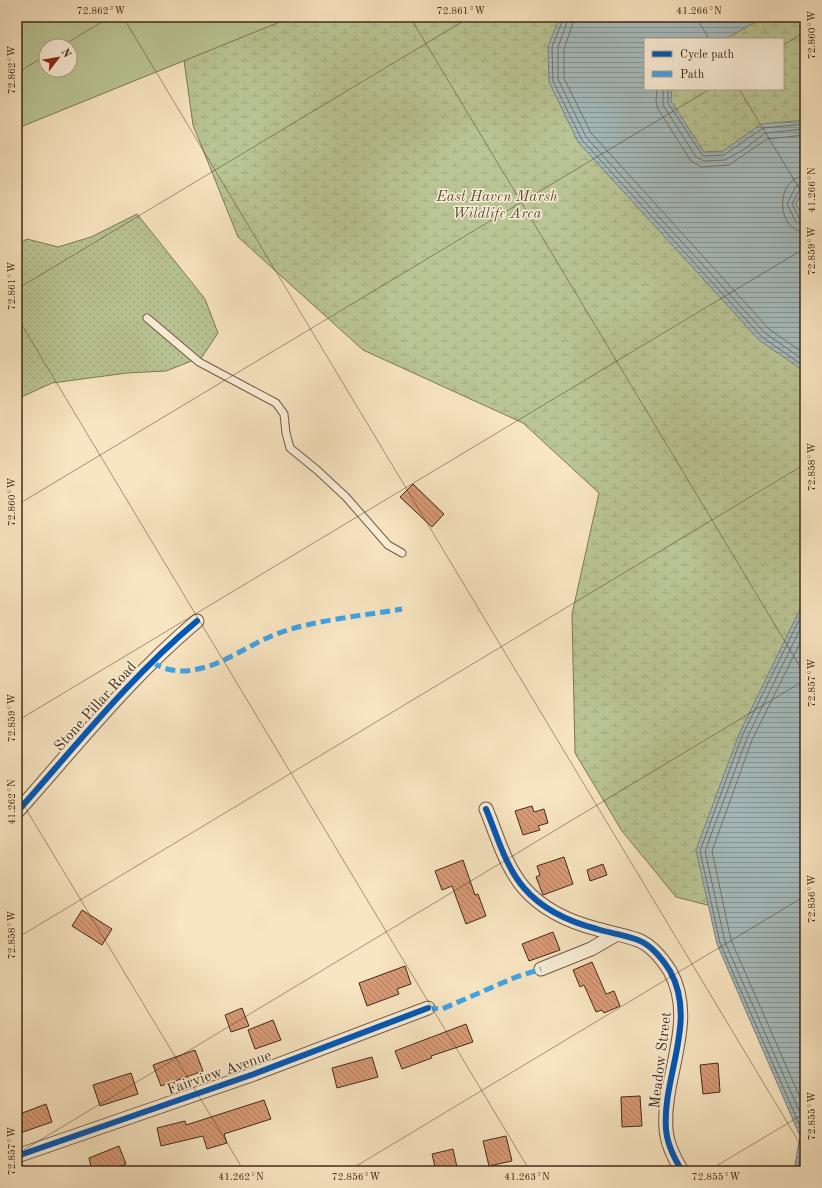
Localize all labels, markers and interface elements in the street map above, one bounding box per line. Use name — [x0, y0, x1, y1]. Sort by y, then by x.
text: 72.862°W — [77, 6, 125, 16]
text: 72.861°W — [437, 6, 485, 16]
text: 41.266°N — [676, 6, 722, 16]
text: 72.860°W — [807, 11, 817, 59]
north arrow — [38, 38, 78, 78]
legend — [644, 38, 784, 90]
text: 72.862°W — [7, 46, 17, 94]
text: N — [58, 47, 72, 61]
text: Cycle path — [680, 49, 735, 61]
text: Path — [680, 69, 705, 81]
text: 41.266°N — [807, 167, 817, 213]
park label: East Haven Marsh Wildlife Area — [435, 190, 558, 222]
text: 72.859°W — [807, 227, 817, 275]
text: 72.861°W — [7, 262, 17, 310]
text: 72.858°W — [807, 443, 817, 491]
text: 72.860°W — [7, 478, 17, 526]
street label: Stone Pillar Road — [52, 659, 140, 755]
text: 72.857°W — [807, 659, 817, 707]
text: 72.859°W — [7, 694, 17, 742]
text: 41.262°N — [7, 779, 17, 825]
text: 72.856°W — [807, 875, 817, 923]
text: 72.858°W — [7, 911, 17, 959]
street label: Meadow Street — [648, 1011, 675, 1109]
street label: Fairview Avenue — [165, 1049, 274, 1098]
text: 72.855°W — [807, 1092, 817, 1140]
text: 72.857°W — [7, 1127, 17, 1175]
text: 41.262°N — [218, 1172, 264, 1182]
text: 72.856°W — [332, 1172, 380, 1182]
text: 41.263°N — [504, 1172, 550, 1182]
text: 72.855°W — [692, 1172, 740, 1182]

